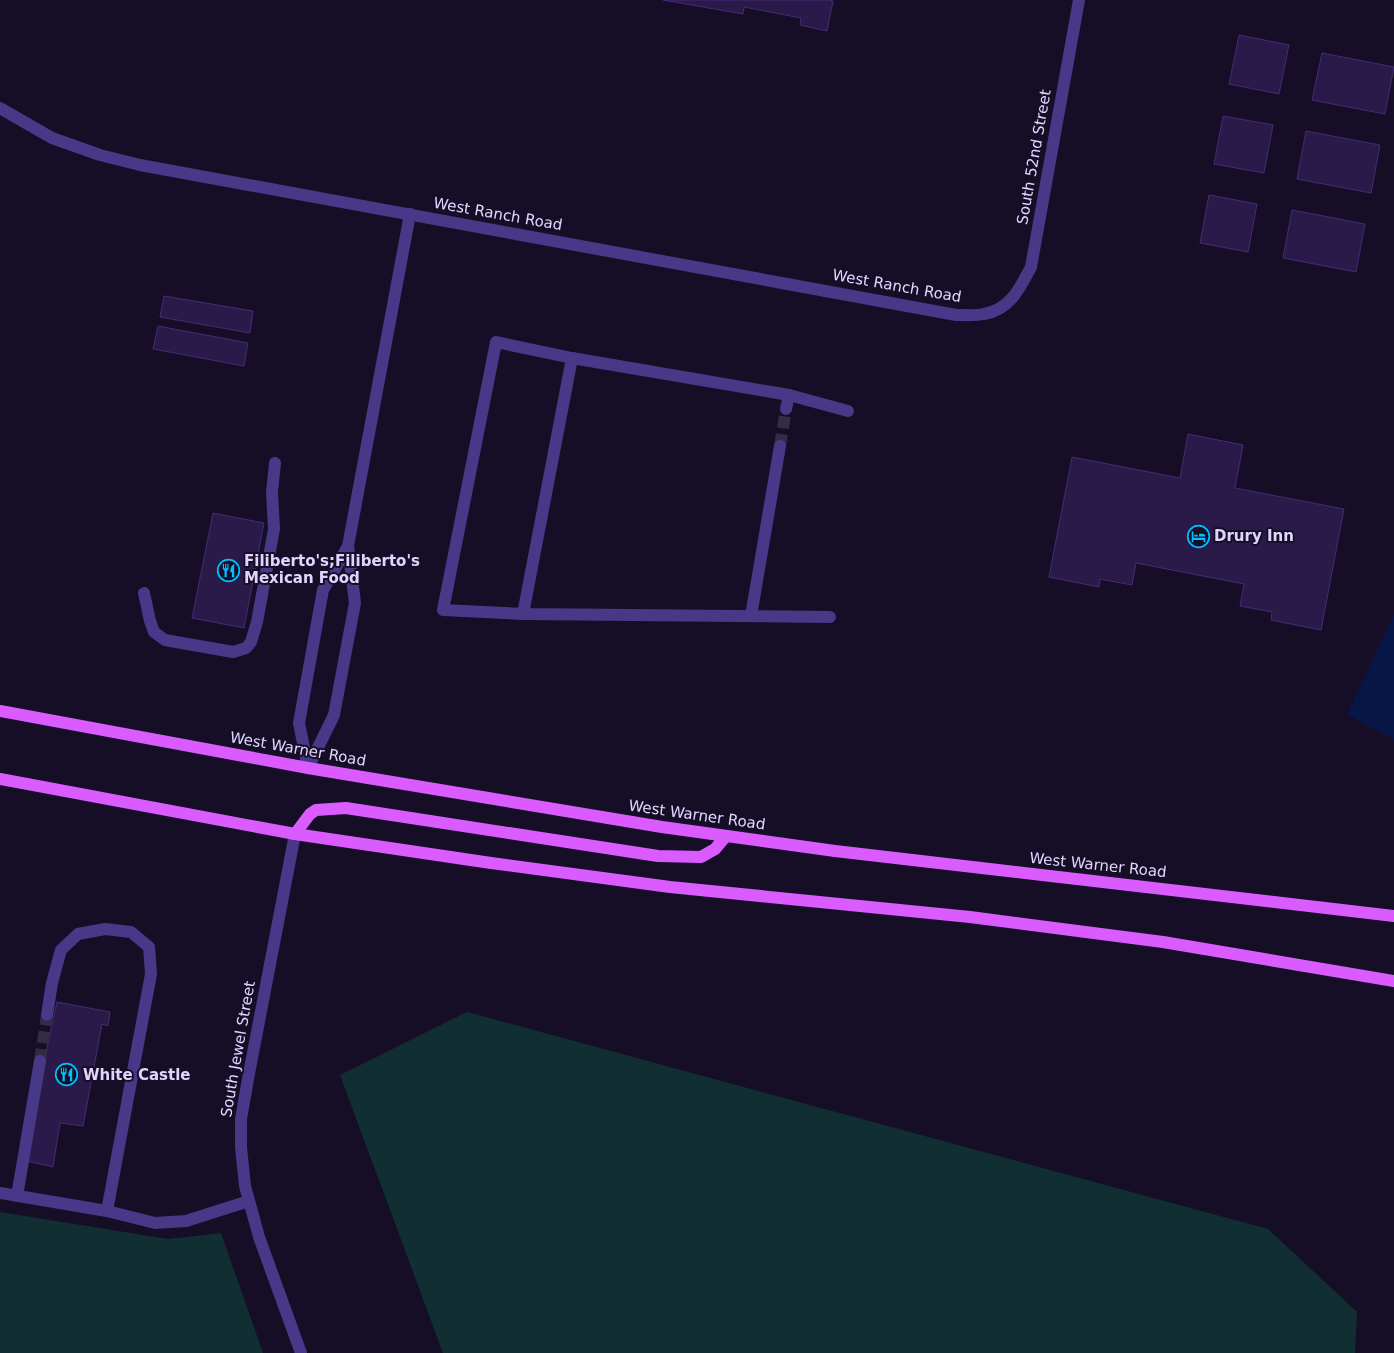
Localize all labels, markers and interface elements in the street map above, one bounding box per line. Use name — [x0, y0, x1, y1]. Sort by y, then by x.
street label: South 52nd Street — [1013, 88, 1055, 226]
street label: West Ranch Road — [432, 194, 564, 234]
street label: West Ranch Road — [831, 266, 963, 306]
hotel icon: Drury Inn — [1186, 524, 1210, 548]
place label: Drury Inn — [1214, 527, 1294, 545]
place label: Filiberto's;Filiberto's Mexican Food — [244, 552, 420, 587]
restaurant icon: Filiberto's;Filiberto's Mexican Food — [216, 558, 240, 582]
street label: West Warner Road — [229, 728, 367, 770]
street label: West Warner Road — [627, 796, 767, 834]
street label: West Warner Road — [1028, 849, 1168, 881]
street label: South Jewel Street — [217, 979, 259, 1119]
restaurant icon: White Castle — [55, 1063, 79, 1087]
place label: White Castle — [83, 1066, 190, 1084]

